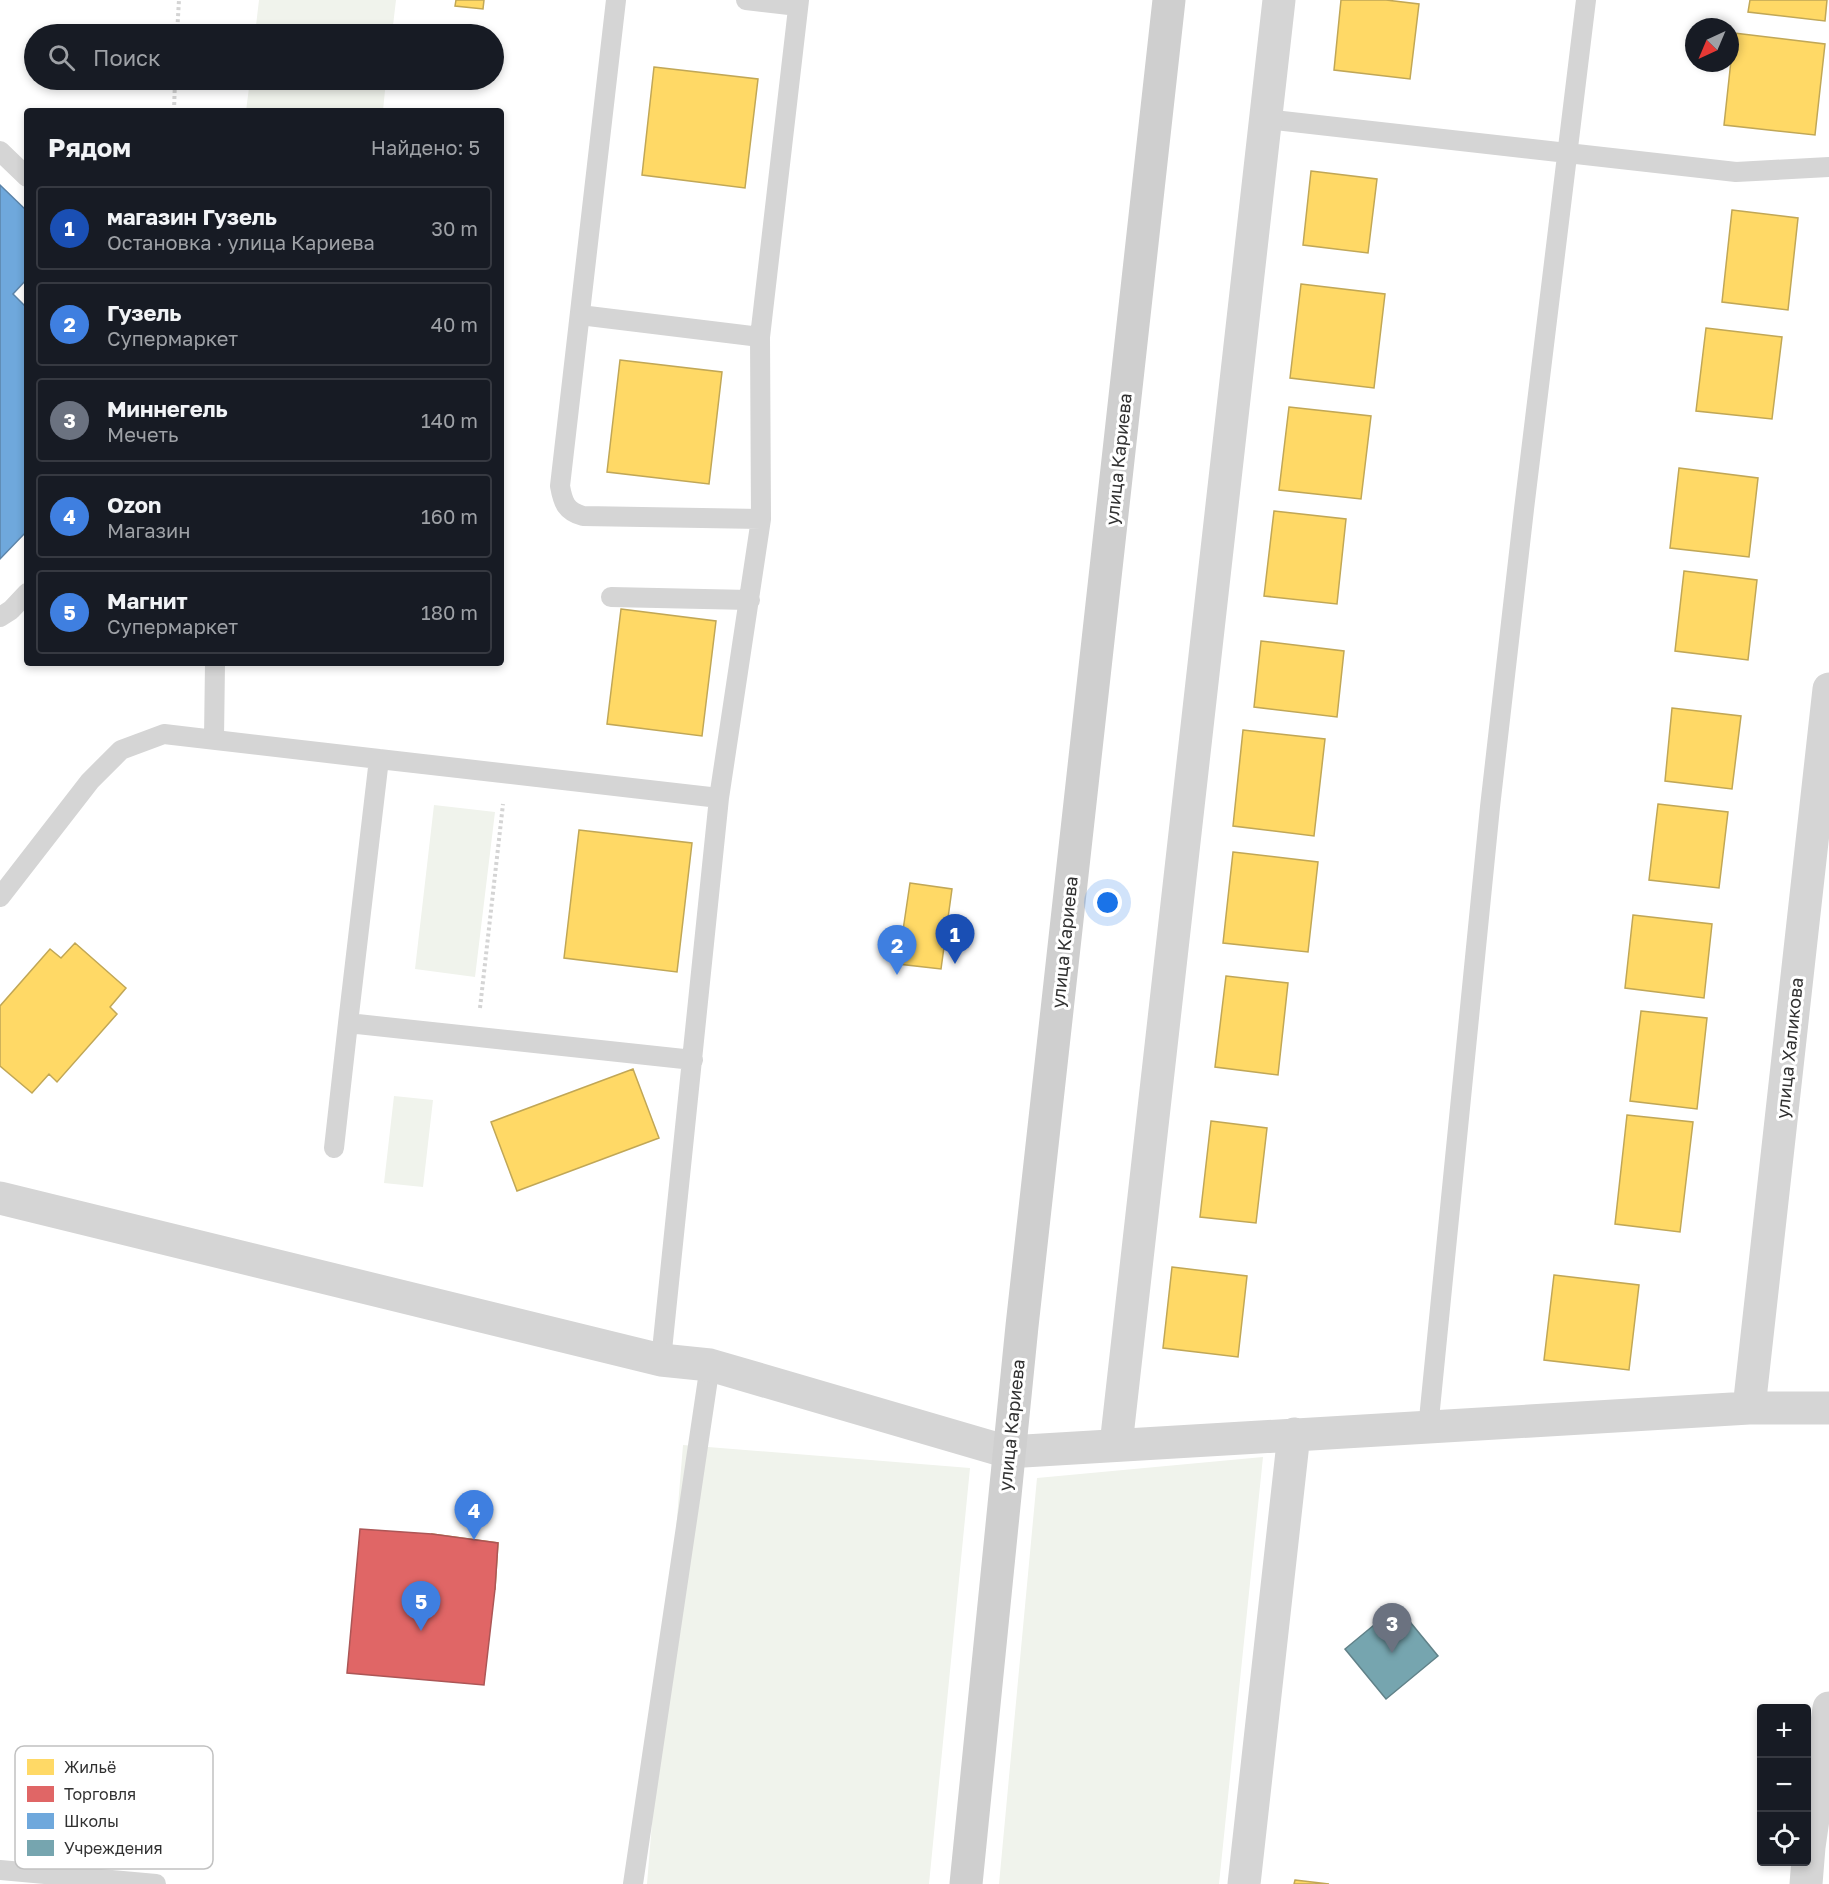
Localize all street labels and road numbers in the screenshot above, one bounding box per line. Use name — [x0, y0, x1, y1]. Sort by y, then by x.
street label: улица Кариева — [1100, 392, 1136, 526]
street label: улица Кариева — [1046, 875, 1082, 1009]
street label: улица Халикова — [1771, 976, 1807, 1120]
street label: улица Кариева — [993, 1358, 1029, 1492]

